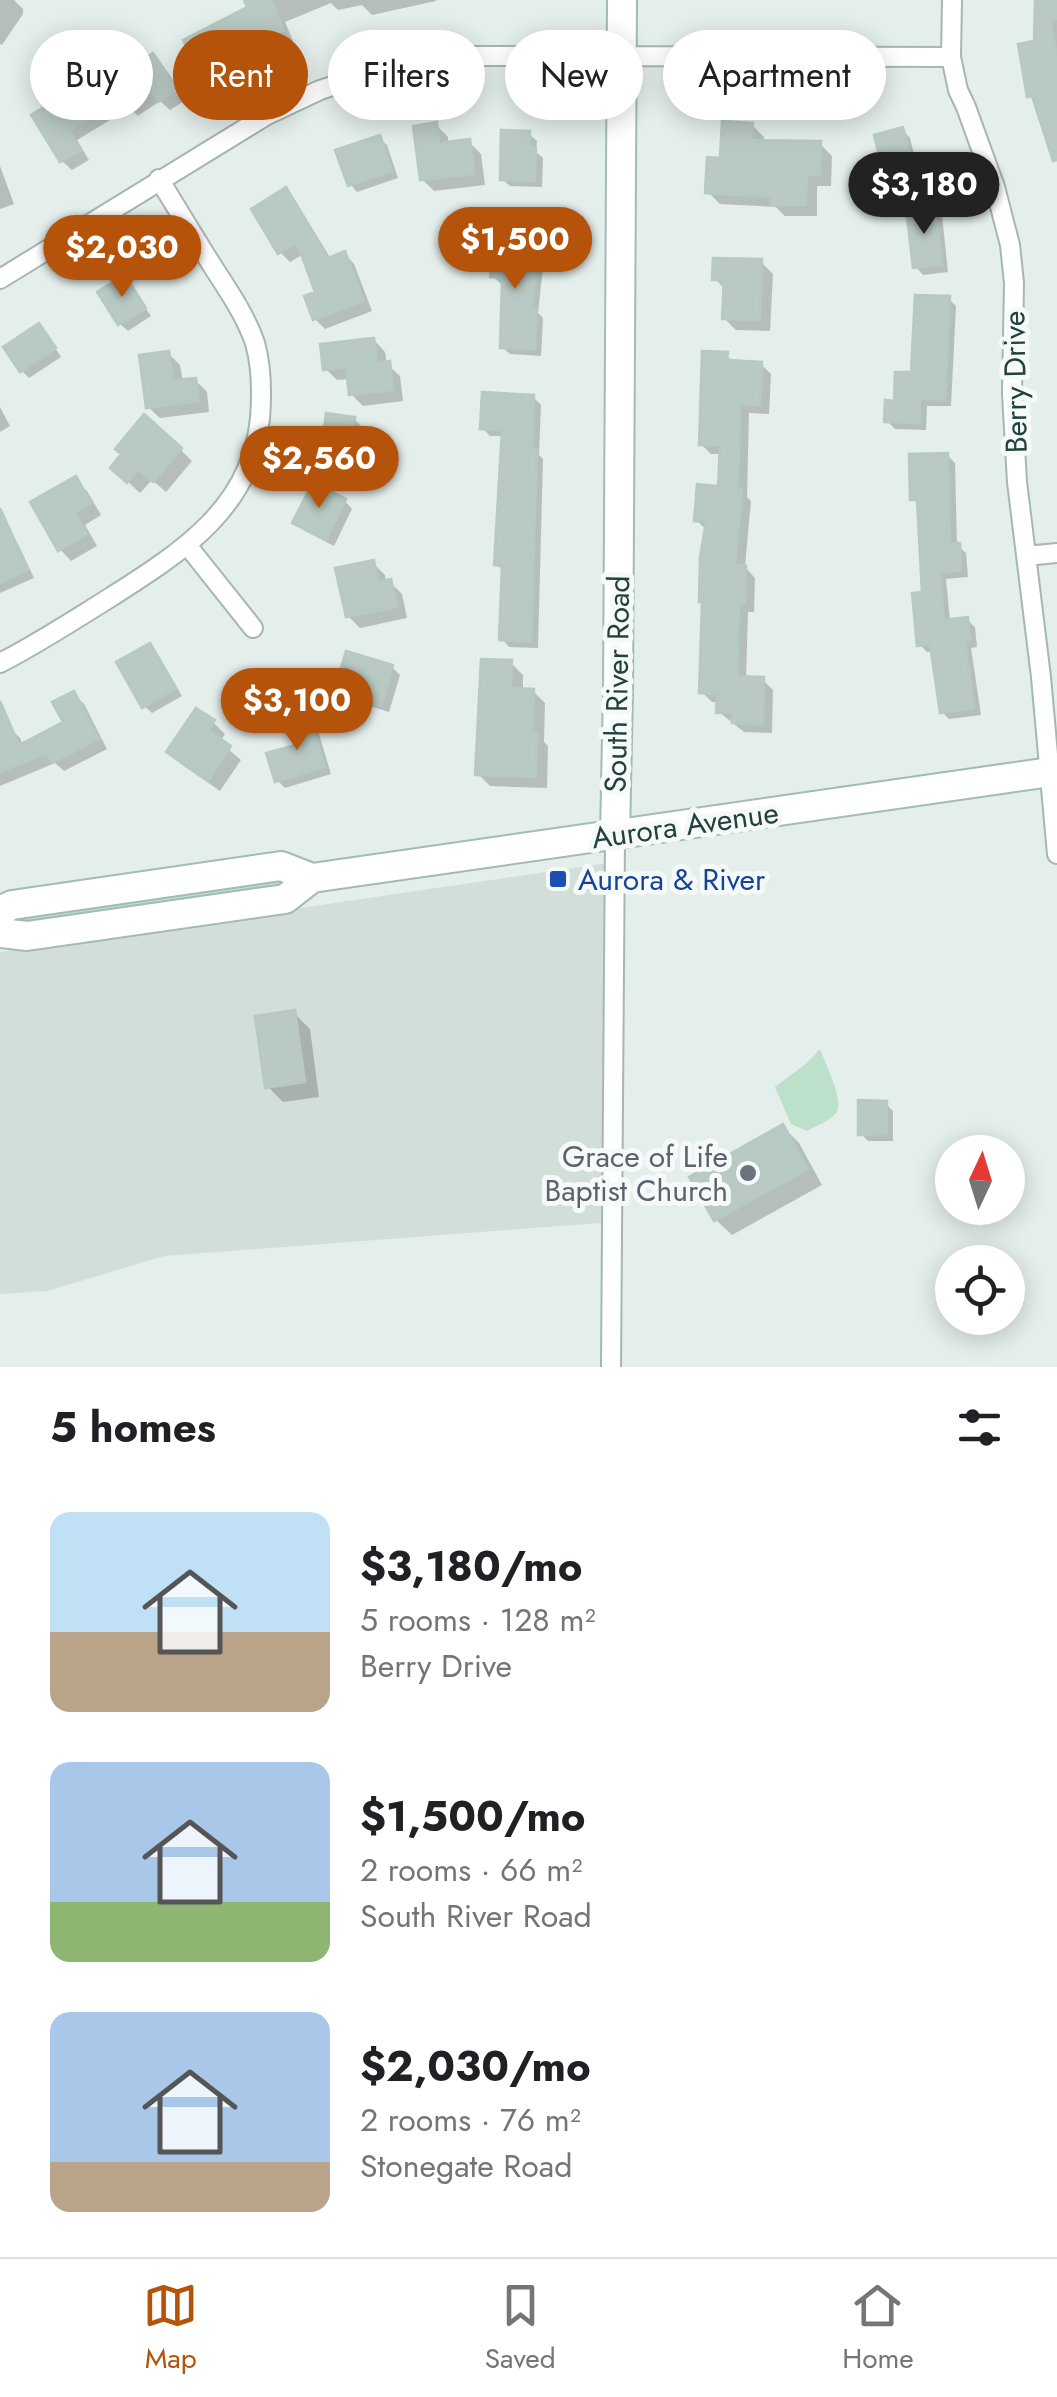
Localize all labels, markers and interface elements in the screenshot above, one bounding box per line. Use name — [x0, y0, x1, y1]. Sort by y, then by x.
chip: Buy — [30, 30, 153, 120]
chip: Rent — [173, 30, 308, 120]
chip: Filters — [328, 30, 485, 120]
chip: New — [505, 30, 643, 120]
chip: Apartment — [663, 30, 886, 120]
pin: $3,180 — [843, 152, 1005, 237]
text: $3,180 — [870, 161, 978, 207]
pin: $1,500 — [434, 207, 596, 292]
pin: $2,030 — [41, 215, 203, 300]
text: $1,500 — [460, 216, 570, 262]
text: $2,030 — [65, 224, 179, 270]
street label: Berry Drive — [992, 310, 1038, 454]
pin: $2,560 — [238, 426, 400, 511]
text: $2,560 — [262, 435, 376, 481]
street label: South River Road — [594, 575, 640, 793]
pin: $3,100 — [216, 668, 378, 753]
text: $3,100 — [243, 677, 351, 723]
street label: Aurora Avenue — [589, 791, 781, 859]
place label: Aurora & River — [578, 858, 766, 901]
marker: Aurora & River — [547, 868, 569, 890]
place label: Grace of Life Baptist Church — [544, 1135, 728, 1212]
north arrow — [935, 1135, 1025, 1225]
map controls — [935, 1135, 1025, 1335]
marker: Grace of Life Baptist Church — [737, 1162, 759, 1184]
button: locate — [935, 1245, 1025, 1335]
text: 5 homes — [50, 1397, 216, 1458]
icon: filters — [952, 1400, 1007, 1455]
text: $3,180/mo — [360, 1536, 583, 1597]
icon: home — [130, 1552, 250, 1672]
text: 5 rooms · 128 m² — [360, 1597, 595, 1643]
text: Berry Drive — [360, 1643, 512, 1689]
text: $1,500/mo — [360, 1786, 586, 1847]
icon: home — [130, 1802, 250, 1922]
text: 2 rooms · 66 m² — [360, 1847, 582, 1893]
text: South River Road — [360, 1893, 592, 1939]
text: $2,030/mo — [360, 2036, 591, 2097]
icon: home — [130, 2052, 250, 2172]
text: 2 rooms · 76 m² — [360, 2097, 581, 2143]
text: Stonegate Road — [360, 2143, 572, 2189]
tab: Map — [143, 2278, 198, 2379]
tab: Saved — [485, 2278, 556, 2379]
tab: Home — [842, 2278, 914, 2379]

